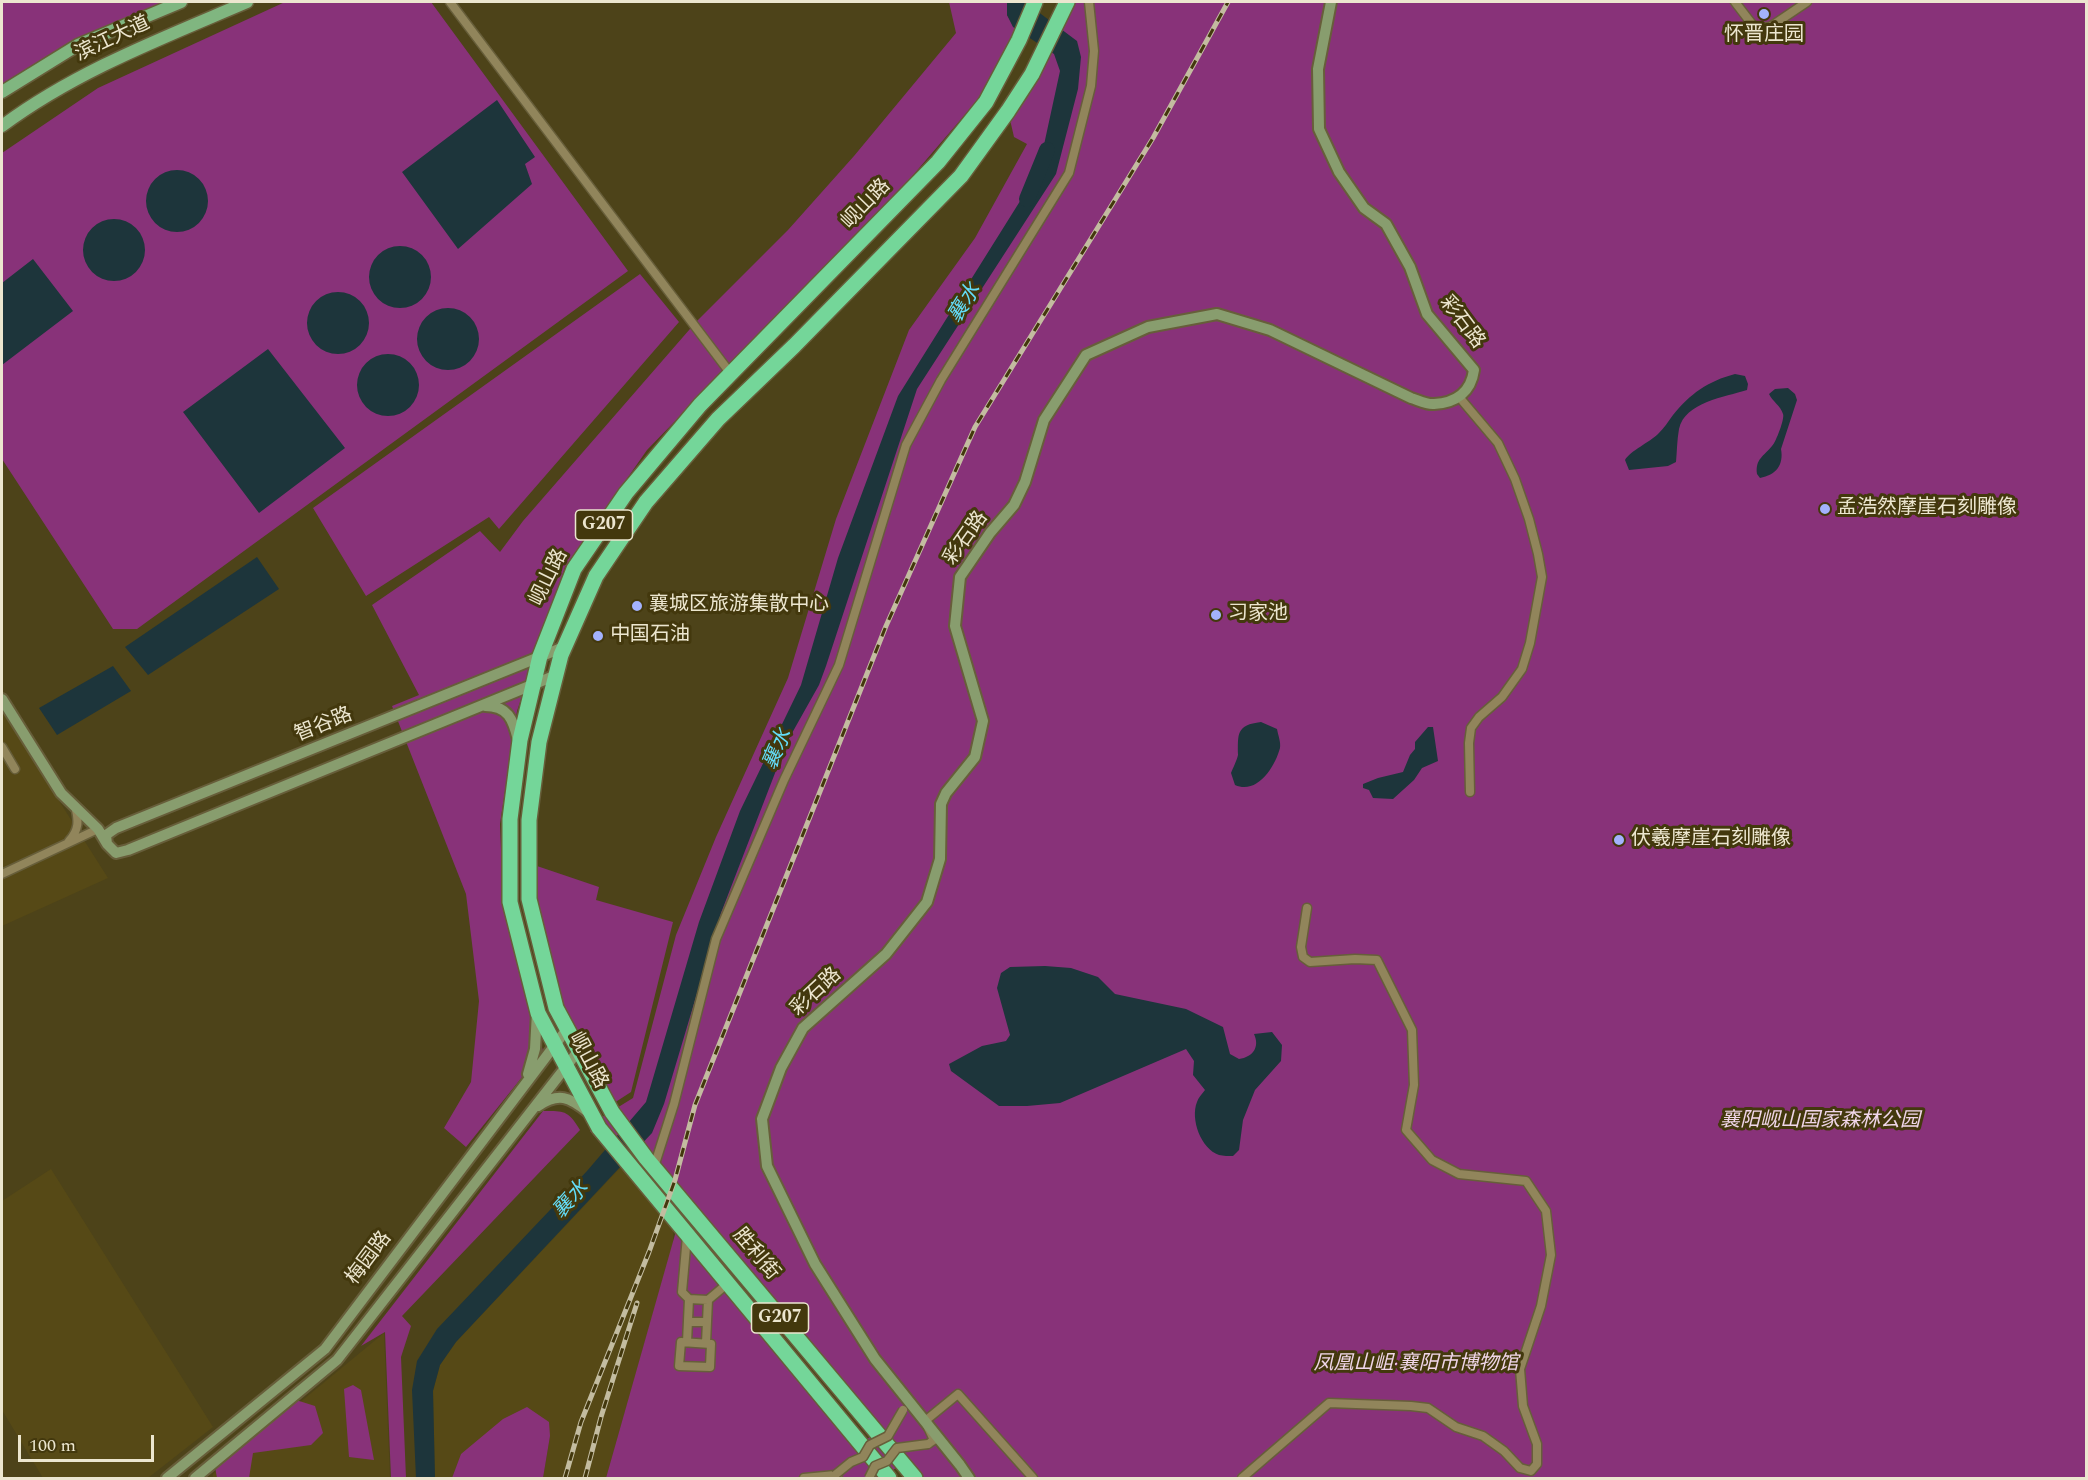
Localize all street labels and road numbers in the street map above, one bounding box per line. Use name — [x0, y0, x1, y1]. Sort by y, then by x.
street label: 滨江大道 — [72, 12, 154, 68]
street label: 岘山路 — [838, 175, 896, 235]
street label: 彩石路 — [1433, 292, 1489, 354]
street label: 彩石路 — [940, 508, 994, 570]
road number: G207 — [576, 510, 632, 540]
street label: 岘山路 — [526, 546, 574, 610]
street label: 智谷路 — [292, 704, 356, 748]
street label: 彩石路 — [787, 964, 847, 1022]
street label: 岘山路 — [562, 1029, 612, 1093]
street label: 胜利街 — [727, 1224, 783, 1286]
street label: 梅园路 — [342, 1228, 398, 1290]
road number: G207 — [752, 1303, 808, 1333]

